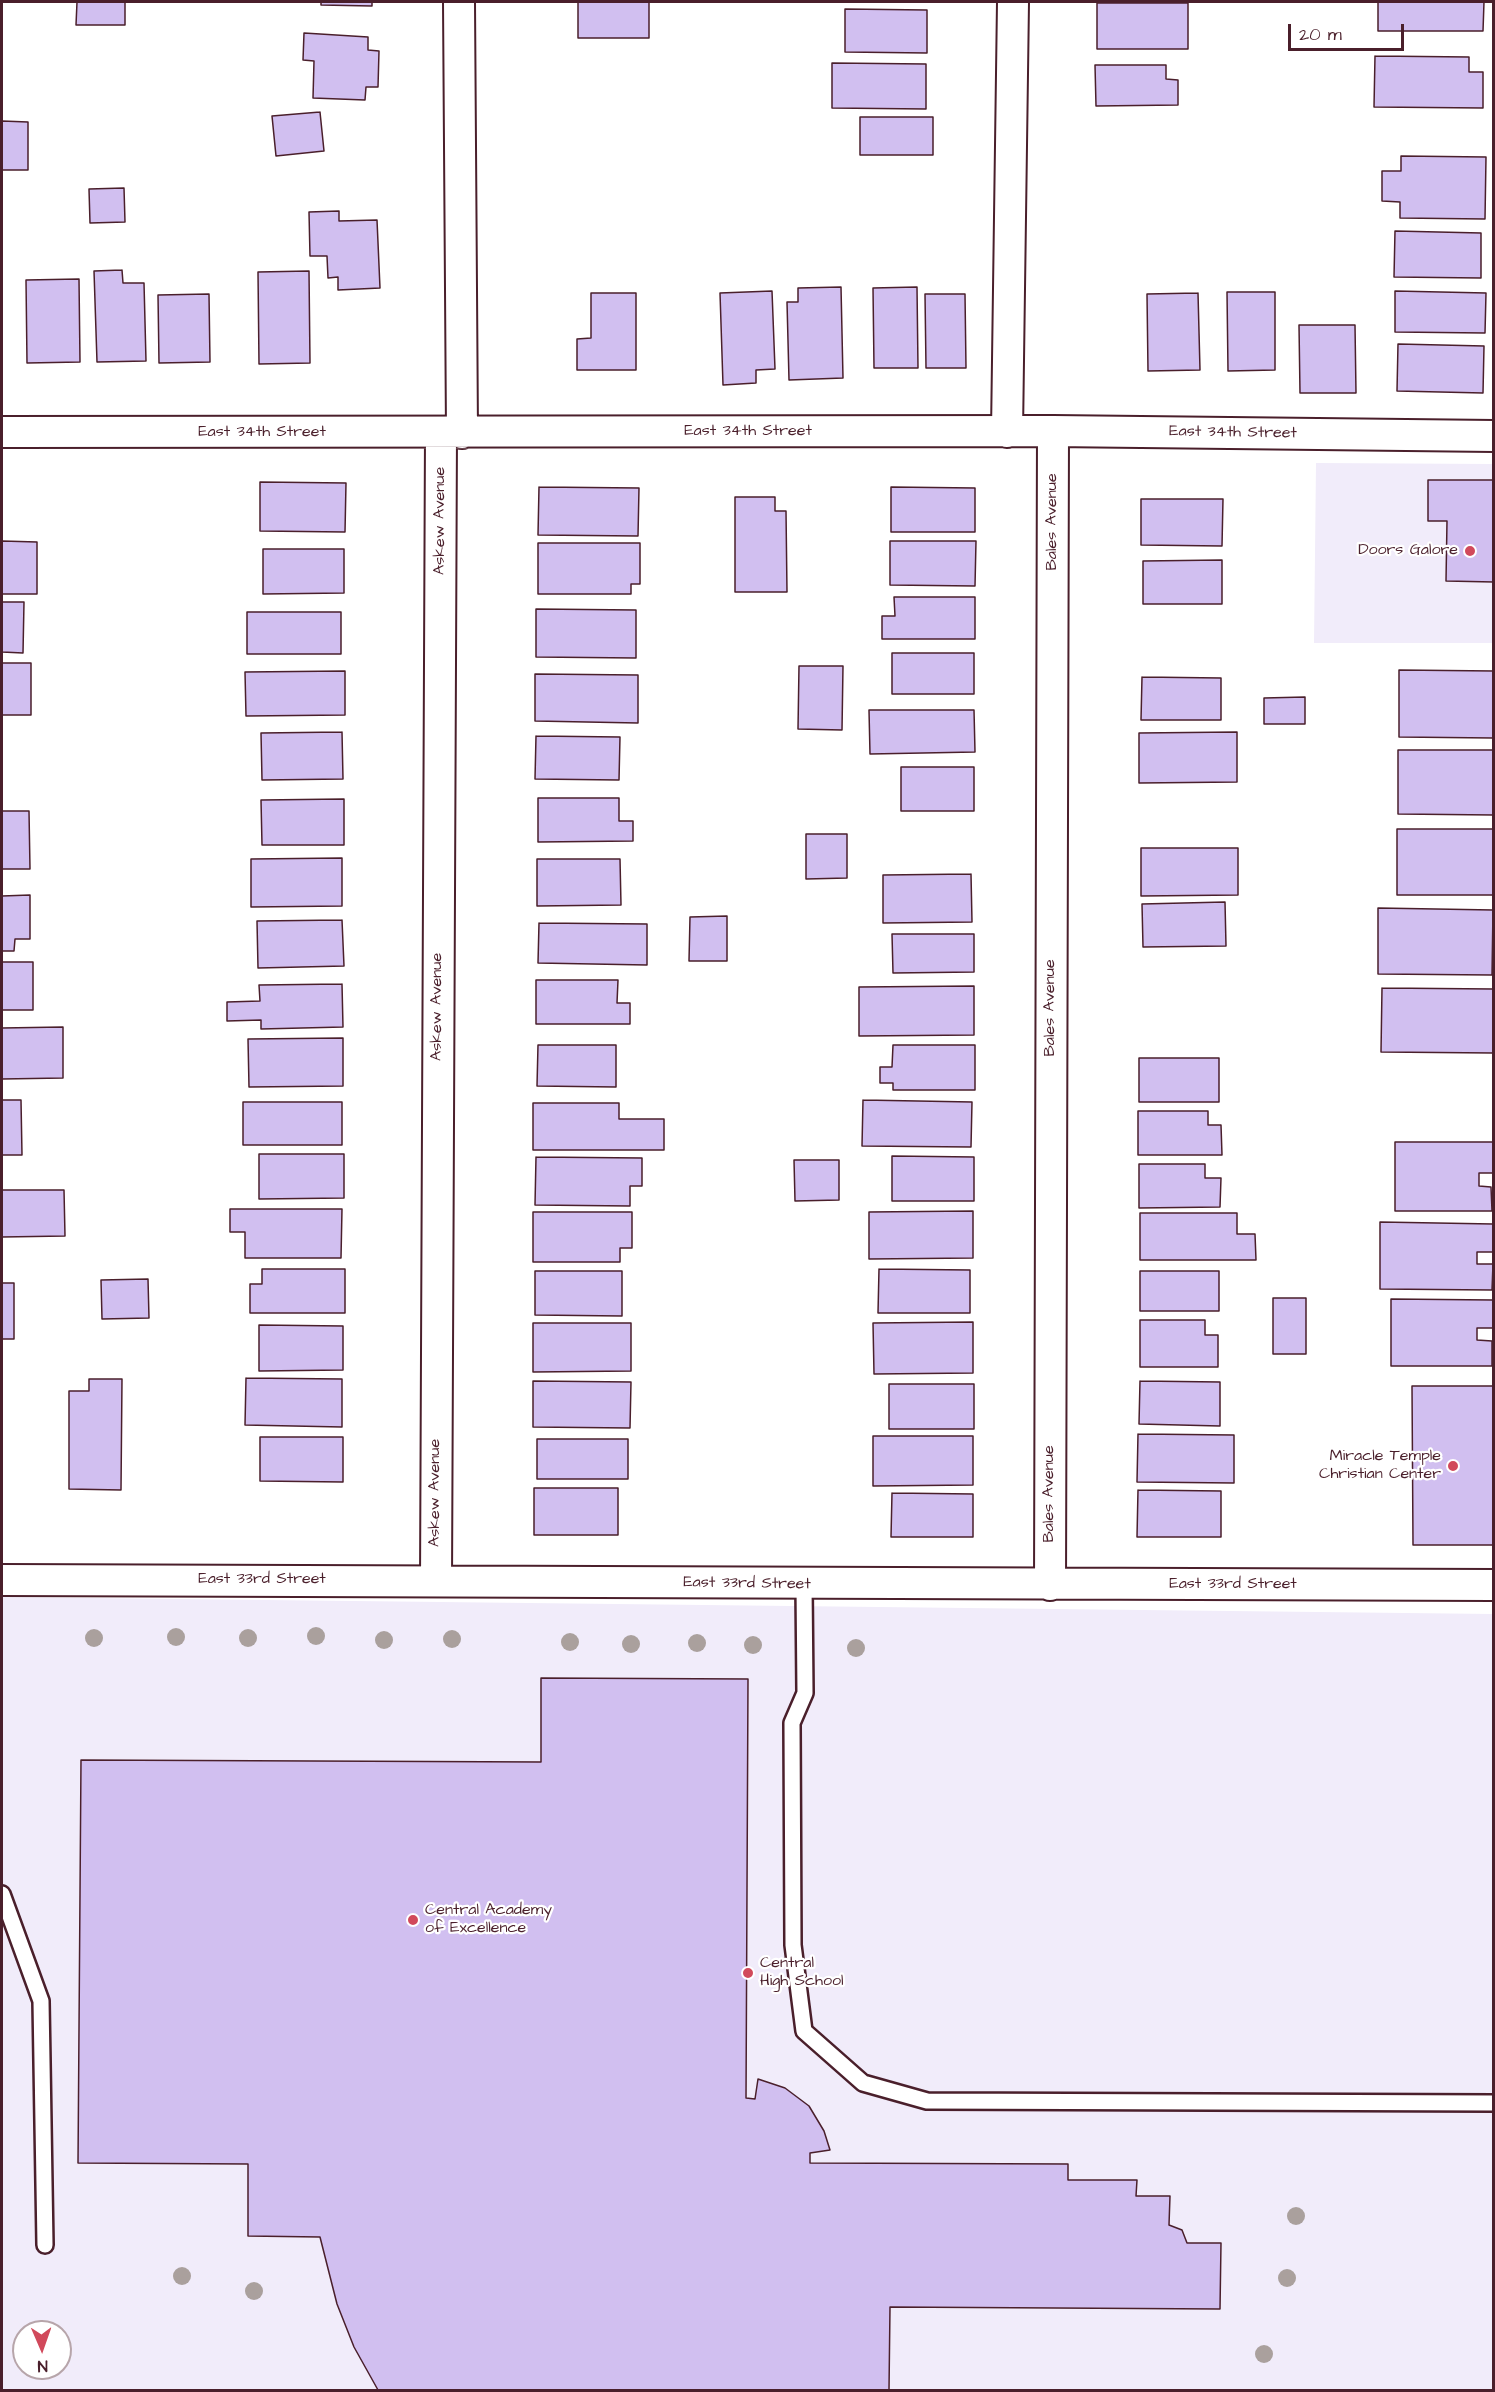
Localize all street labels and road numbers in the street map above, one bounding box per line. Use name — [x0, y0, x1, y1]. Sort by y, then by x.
street label: East 34th Street — [684, 422, 812, 442]
street label: East 34th Street — [1169, 422, 1297, 444]
street label: East 34th Street — [198, 423, 326, 443]
street label: Askew Avenue — [431, 467, 451, 575]
street label: Bales Avenue — [1043, 473, 1063, 571]
street label: Askew Avenue — [428, 953, 448, 1061]
street label: Bales Avenue — [1041, 959, 1061, 1057]
street label: Askew Avenue — [426, 1439, 446, 1547]
street label: Bales Avenue — [1040, 1445, 1060, 1543]
street label: East 33rd Street — [198, 1570, 326, 1590]
street label: East 33rd Street — [683, 1573, 811, 1595]
street label: East 33rd Street — [1169, 1575, 1297, 1595]

